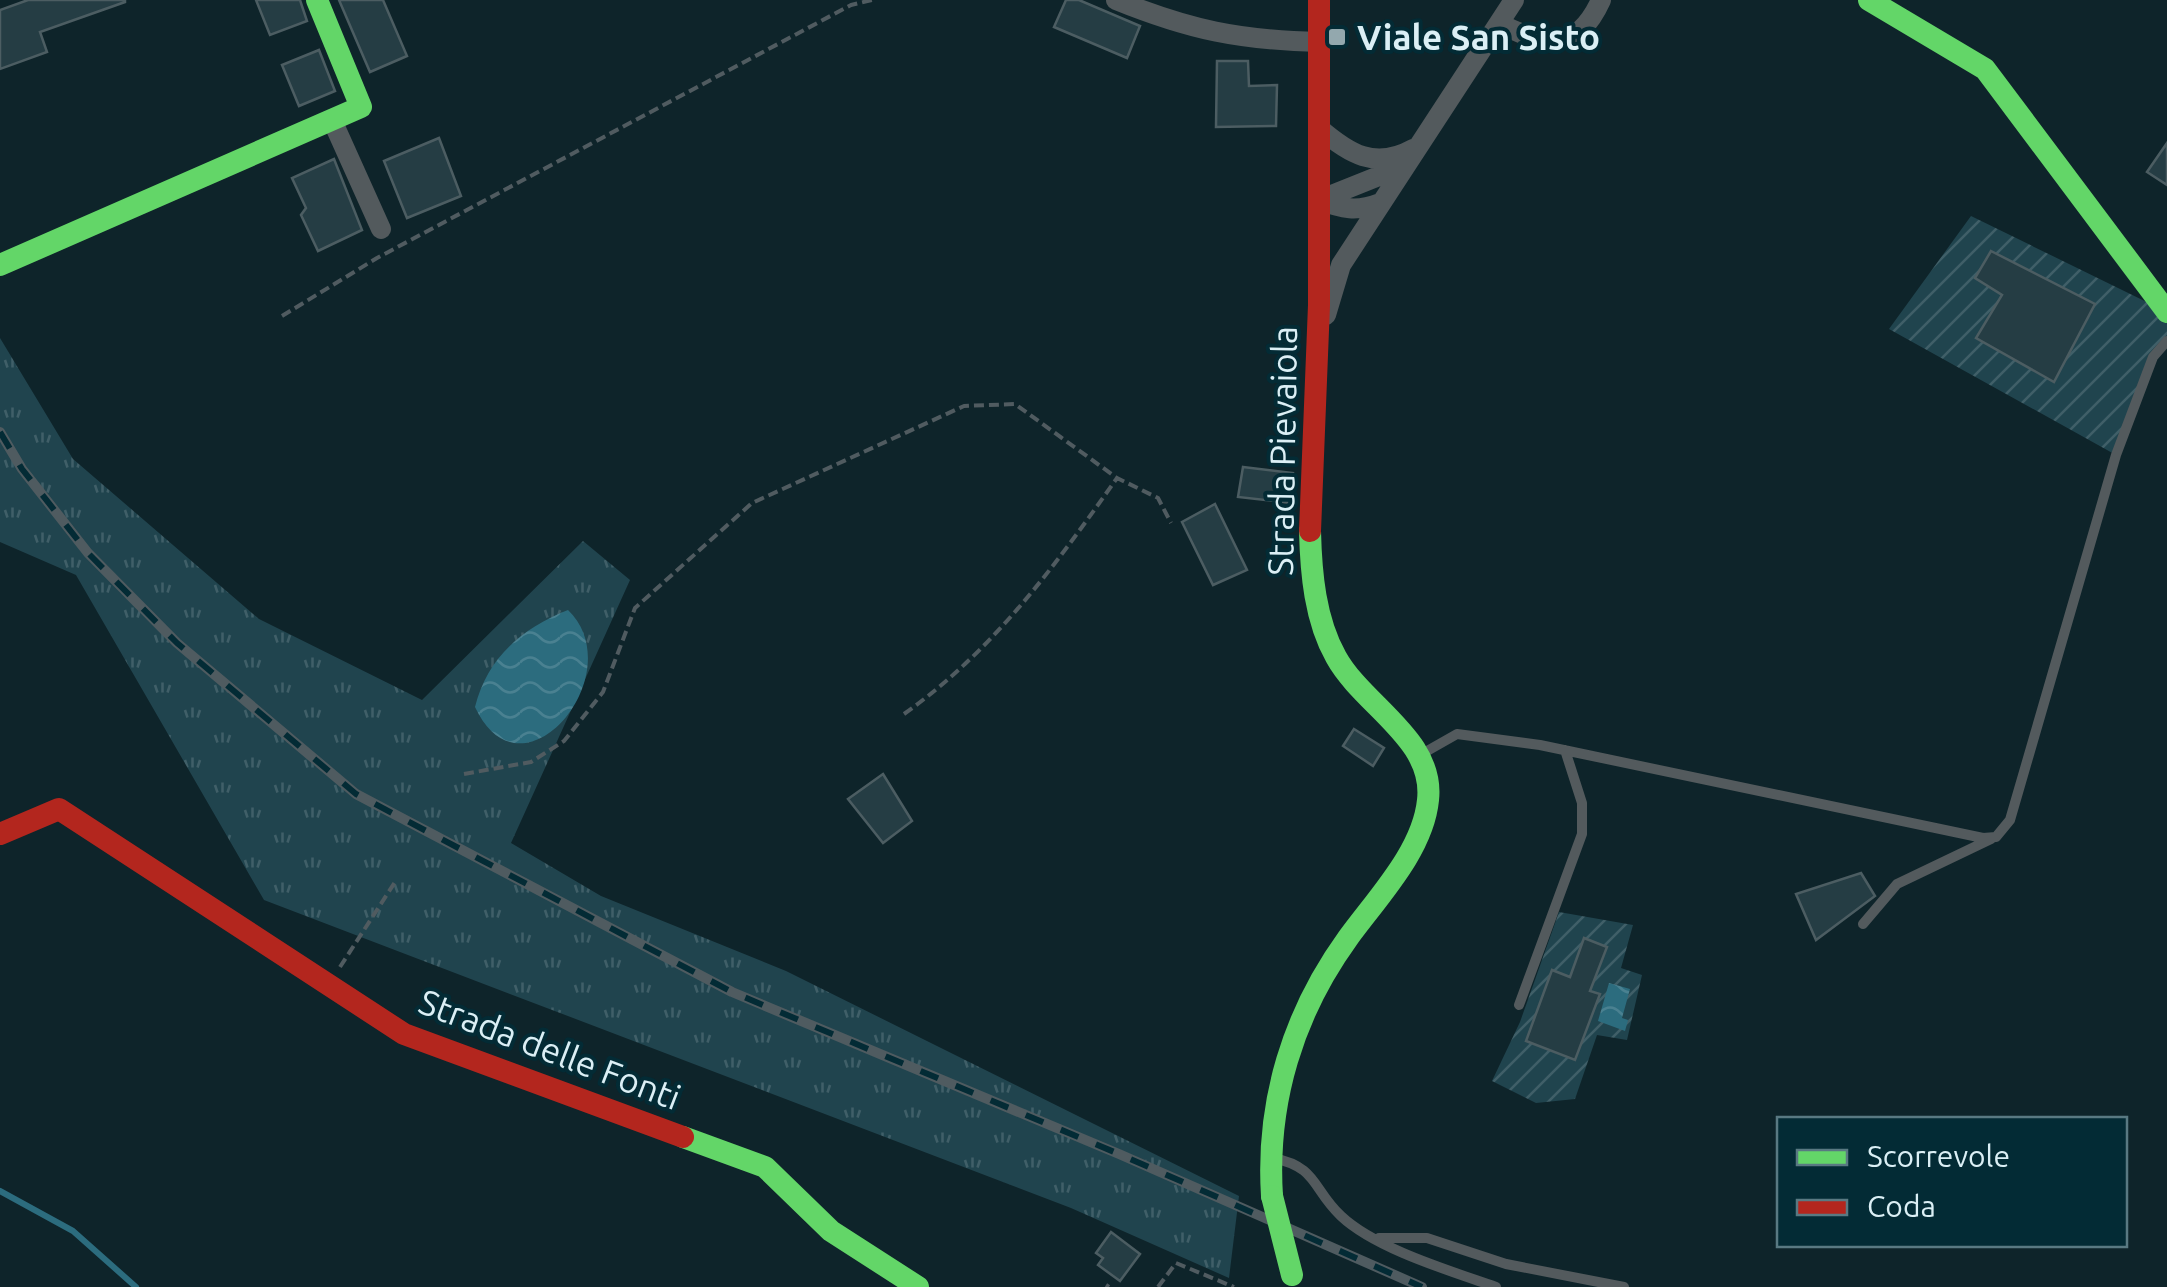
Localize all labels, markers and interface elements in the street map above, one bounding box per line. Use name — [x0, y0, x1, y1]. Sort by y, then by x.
place label: Viale San Sisto — [1357, 17, 1600, 57]
marker: Viale San Sisto — [1326, 26, 1348, 48]
street label: Strada Pievaiola — [1260, 326, 1304, 576]
street label: Strada delle Fonti — [414, 981, 686, 1117]
legend — [1777, 1117, 2127, 1247]
text: Scorrevole — [1867, 1139, 2010, 1173]
text: Coda — [1867, 1189, 1936, 1223]

